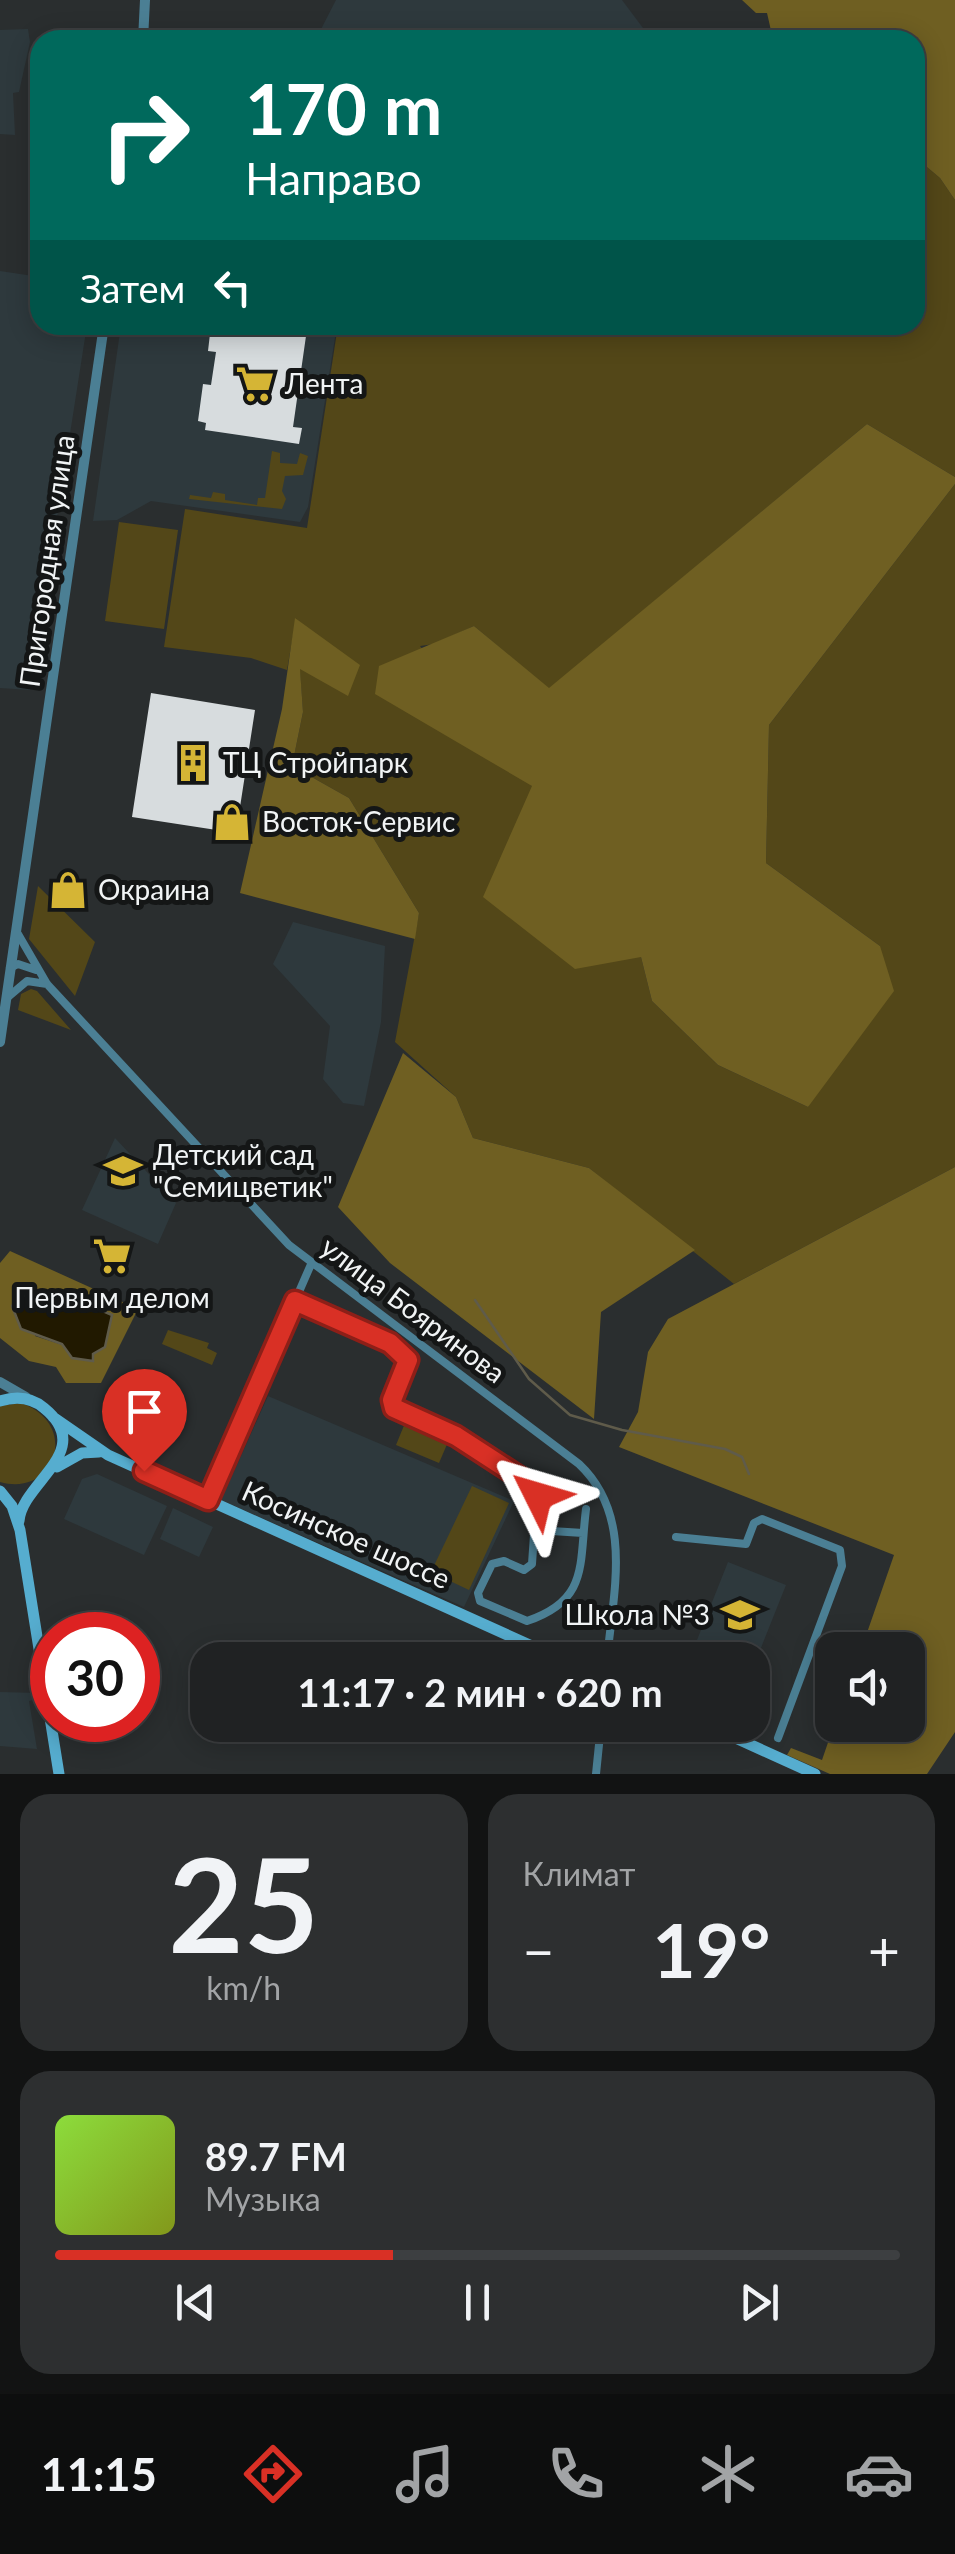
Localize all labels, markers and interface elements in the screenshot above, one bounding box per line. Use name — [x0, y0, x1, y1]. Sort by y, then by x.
text: 170 m — [245, 66, 442, 150]
icon: right — [80, 70, 210, 200]
text: Направо — [245, 151, 422, 205]
icon: left — [205, 260, 260, 315]
text: Затем — [80, 265, 185, 311]
supermarket icon: Лента — [234, 363, 276, 405]
place label: Лента — [284, 366, 363, 400]
street label: Пригородная улица — [11, 433, 81, 689]
building icon: ТЦ Стройпарк — [172, 742, 214, 784]
place label: ТЦ Стройпарк — [223, 745, 409, 779]
shop icon: Восток-Сервис — [211, 801, 253, 843]
place label: Восток-Сервис — [262, 804, 455, 838]
shop icon: Окраина — [47, 869, 89, 911]
place label: Окраина — [98, 872, 210, 906]
place label: Детский сад "Семицветик" — [153, 1137, 333, 1203]
school or university icon: Детский сад "Семицветик" — [102, 1150, 144, 1192]
street label: улица Бояринова — [315, 1229, 512, 1389]
supermarket icon: Первым делом — [91, 1235, 133, 1277]
place label: Первым делом — [14, 1280, 210, 1314]
pin — [102, 1369, 187, 1472]
icon: arrive — [117, 1384, 172, 1439]
position arrow — [486, 1444, 590, 1548]
street label: Косинское шоссе — [237, 1473, 456, 1595]
school or university icon: Школа №3 — [719, 1594, 761, 1636]
place label: Школа №3 — [565, 1597, 710, 1631]
speed limit sign: 30 — [30, 1612, 160, 1742]
map controls — [815, 1632, 925, 1742]
button: sound — [815, 1632, 925, 1742]
text: 11:17 · 2 мин · 620 m — [297, 1669, 663, 1715]
text: 25 — [168, 1825, 319, 1981]
text: Климат — [523, 1854, 635, 1893]
text: 19° — [652, 1904, 770, 1994]
text: − — [523, 1917, 554, 1983]
text: + — [868, 1917, 900, 1983]
text: km/h — [206, 1968, 281, 2007]
text: 89.7 FM — [205, 2133, 347, 2179]
text: Музыка — [205, 2179, 321, 2218]
icon: previous — [168, 2275, 223, 2330]
icon: pause — [450, 2275, 505, 2330]
icon: next — [732, 2275, 787, 2330]
icon: directions — [238, 2439, 308, 2509]
icon: music — [390, 2439, 460, 2509]
icon: phone — [541, 2439, 611, 2509]
icon: climate — [693, 2439, 763, 2509]
icon: car — [844, 2439, 914, 2509]
text: 11:15 — [41, 2447, 157, 2501]

